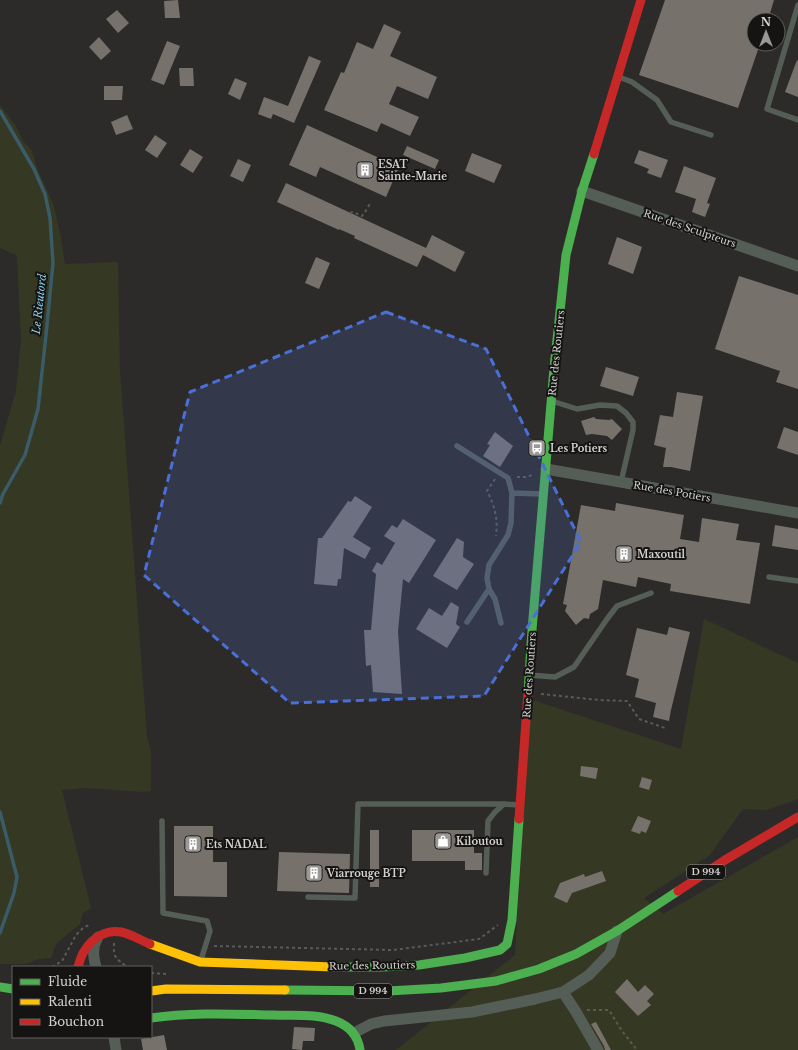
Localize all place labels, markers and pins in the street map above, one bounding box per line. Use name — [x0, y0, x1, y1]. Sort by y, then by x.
place label: ESAT Sainte-Marie — [378, 158, 447, 183]
building icon: ESAT Sainte-Marie — [355, 160, 375, 180]
bus stop icon: Les Potiers — [527, 438, 547, 458]
place label: Les Potiers — [550, 442, 607, 455]
building icon: Maxoutil — [614, 544, 634, 564]
place label: Maxoutil — [637, 548, 686, 561]
shop icon: Kiloutou — [433, 831, 453, 851]
building icon: Ets NADAL — [183, 834, 203, 854]
place label: Kiloutou — [456, 835, 503, 848]
place label: Ets NADAL — [206, 838, 267, 851]
building icon: Viarrouge BTP — [304, 863, 324, 883]
place label: Viarrouge BTP — [326, 867, 406, 880]

